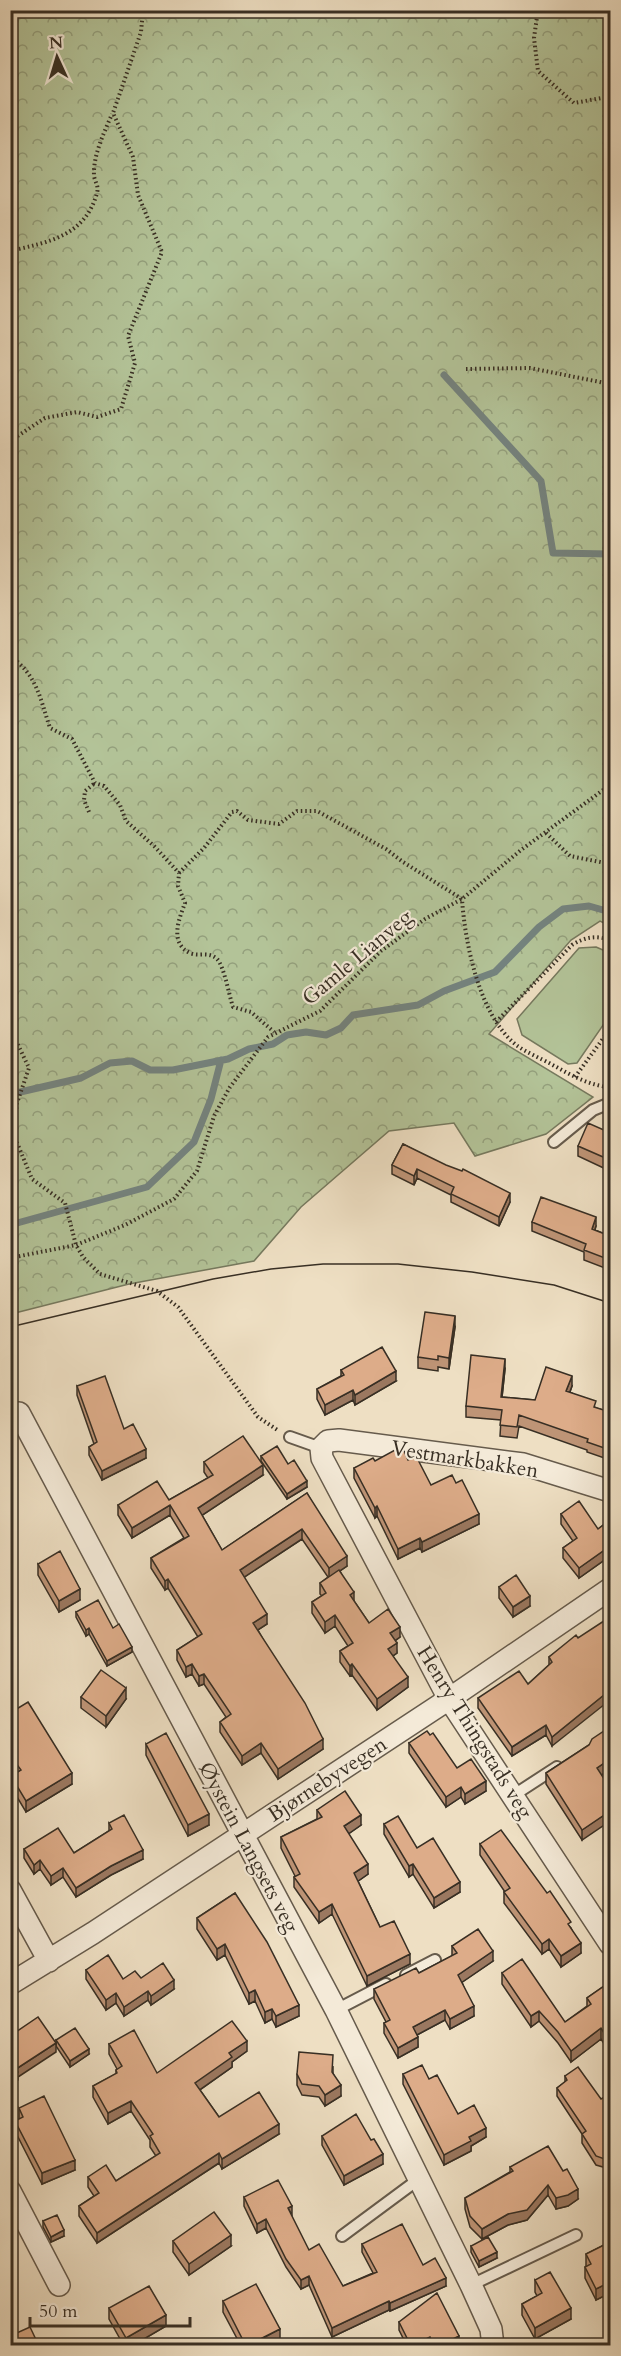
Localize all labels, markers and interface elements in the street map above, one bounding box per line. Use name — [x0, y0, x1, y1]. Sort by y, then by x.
north arrow — [27, 27, 87, 87]
text: N — [48, 32, 64, 54]
street label: Gamle Lianveg — [296, 903, 419, 1012]
street label: Vestmarkbakken — [389, 1434, 541, 1485]
street label: Henry Thingstads veg — [410, 1640, 540, 1824]
street label: Bjørnebyvegen — [262, 1730, 393, 1829]
street label: Øystein Langsets veg — [191, 1757, 306, 1938]
scale bar — [30, 2290, 190, 2328]
text: 50 m — [39, 2299, 78, 2324]

